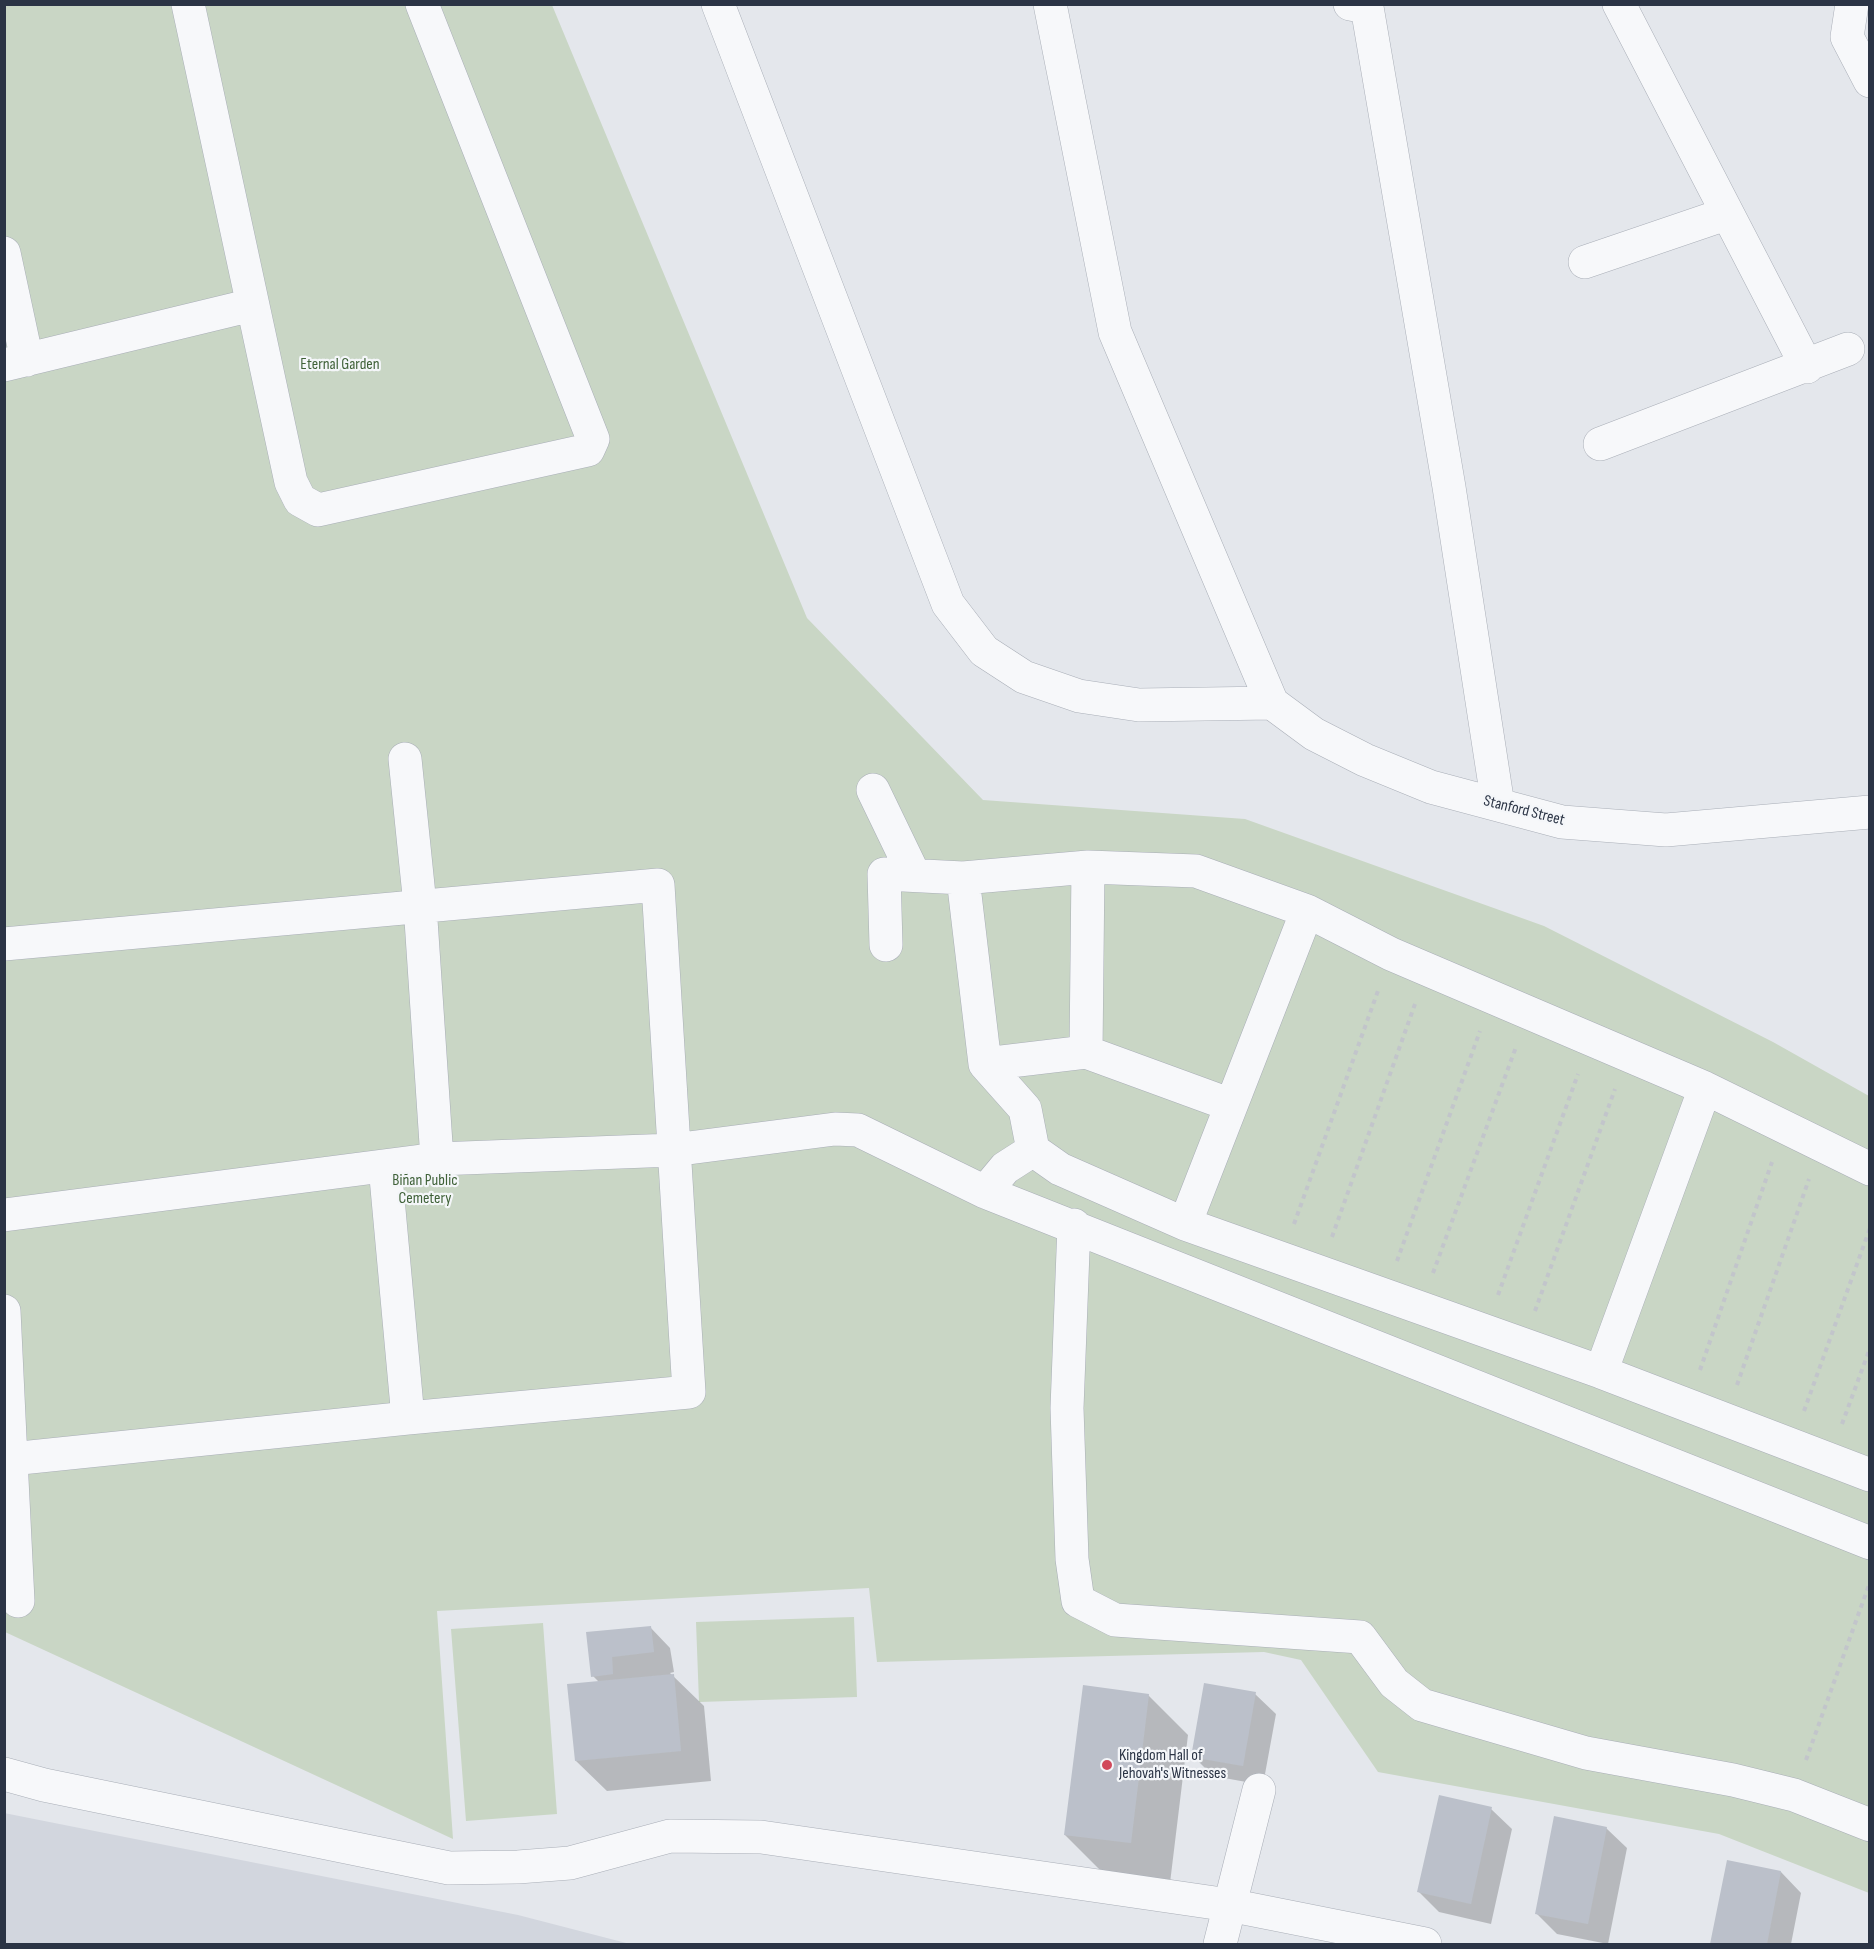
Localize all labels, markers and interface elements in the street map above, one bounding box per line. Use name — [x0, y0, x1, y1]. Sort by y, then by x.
park label: Eternal Garden — [300, 355, 380, 375]
street label: Stanford Street — [1481, 792, 1567, 830]
park label: Biñan Public Cemetery — [392, 1171, 458, 1209]
place label: Kingdom Hall of Jehovah's Witnesses — [1119, 1746, 1226, 1784]
marker: Kingdom Hall of Jehovah's Witnesses — [1100, 1758, 1114, 1772]

